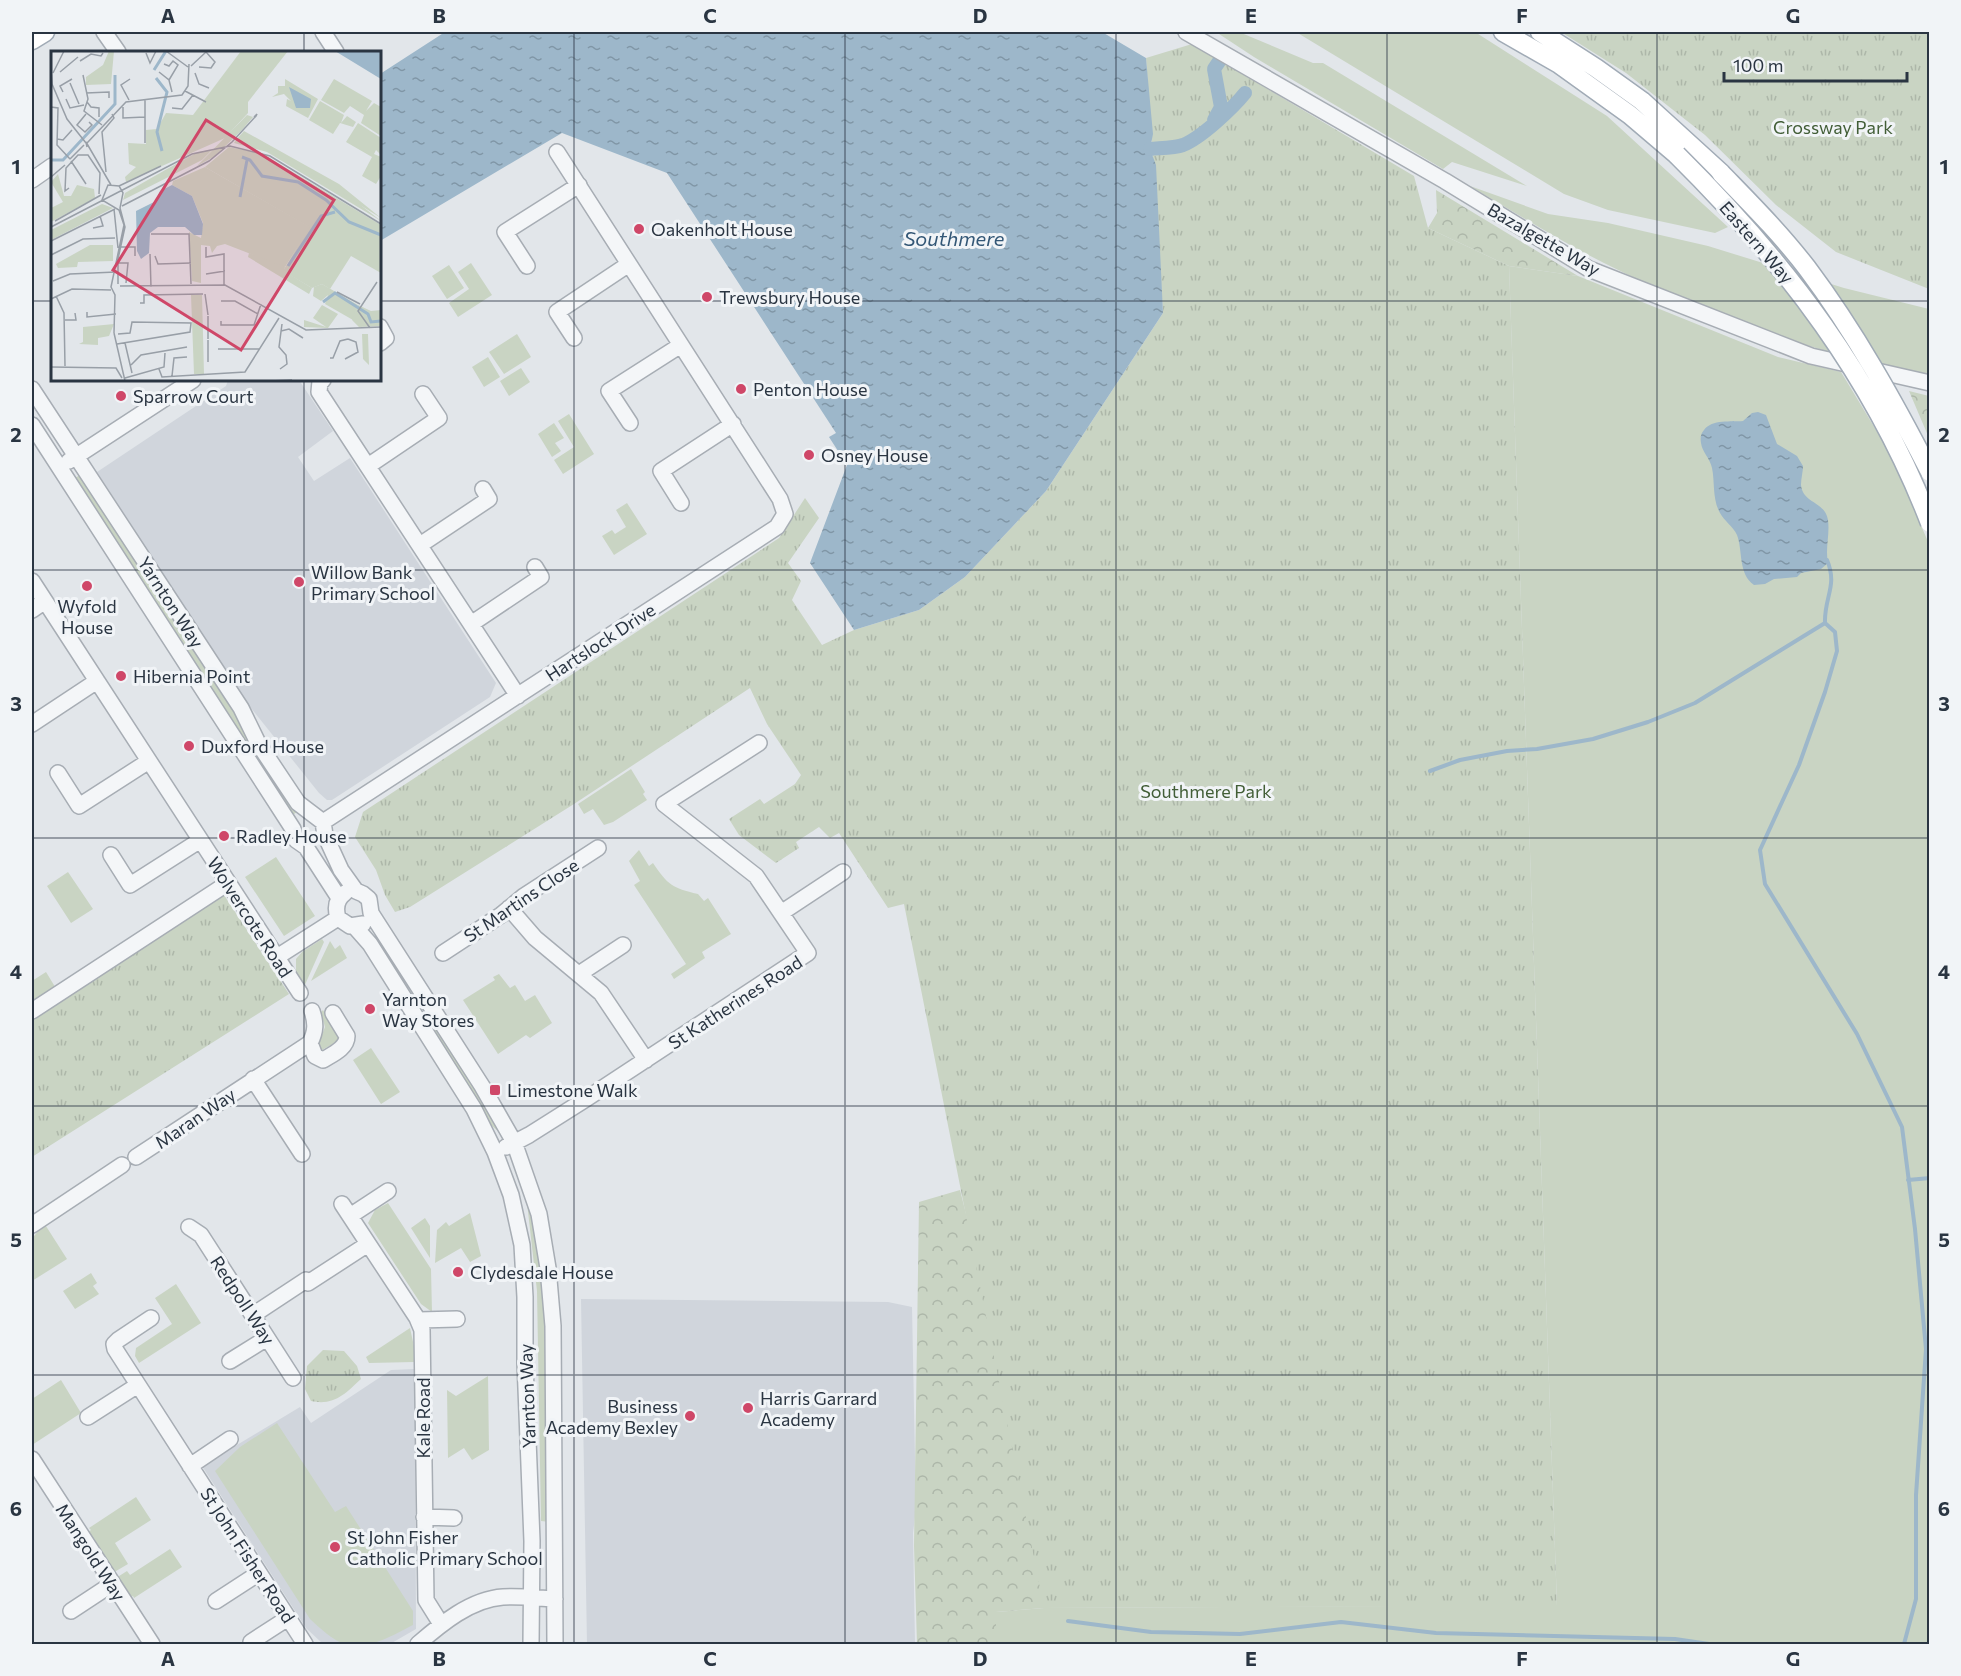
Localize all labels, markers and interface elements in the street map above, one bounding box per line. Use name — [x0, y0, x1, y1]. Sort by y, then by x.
text: A — [161, 3, 175, 27]
text: B — [432, 3, 446, 27]
text: C — [703, 3, 717, 27]
text: D — [973, 3, 987, 27]
text: E — [1245, 3, 1257, 27]
text: F — [1516, 3, 1528, 27]
text: G — [1786, 3, 1800, 27]
scale bar — [1724, 45, 1907, 83]
inset map — [51, 51, 381, 381]
text: 100 m — [1733, 54, 1783, 76]
park label: Crossway Park — [1773, 116, 1893, 138]
text: 1 — [11, 154, 21, 178]
text: 1 — [1939, 154, 1949, 178]
street label: Eastern Way — [1715, 196, 1799, 288]
street label: Bazalgette Way — [1484, 198, 1604, 280]
place label: Oakenholt House — [651, 218, 793, 240]
marker: Oakenholt House — [632, 222, 646, 236]
water label: Southmere — [904, 226, 1005, 250]
place label: Trewsbury House — [719, 286, 860, 308]
marker: Trewsbury House — [700, 290, 714, 304]
place label: Penton House — [753, 378, 868, 400]
marker: Penton House — [734, 382, 748, 396]
place label: Sparrow Court — [133, 385, 254, 407]
marker: Sparrow Court — [114, 389, 128, 403]
text: 2 — [10, 422, 22, 446]
text: 2 — [1938, 422, 1950, 446]
place label: Osney House — [821, 444, 928, 466]
marker: Osney House — [802, 448, 816, 462]
street label: Yarnton Way — [133, 552, 209, 652]
place label: Willow Bank Primary School — [311, 561, 435, 604]
marker: Willow Bank Primary School — [292, 575, 306, 589]
marker: Wyfold House — [80, 579, 94, 593]
place label: Wyfold House — [57, 595, 117, 638]
street label: Hartslock Drive — [541, 598, 659, 686]
place label: Hibernia Point — [133, 665, 250, 687]
marker: Hibernia Point — [114, 669, 128, 683]
text: 3 — [10, 691, 22, 715]
text: 3 — [1938, 691, 1950, 715]
place label: Duxford House — [201, 735, 324, 757]
marker: Duxford House — [182, 739, 196, 753]
park label: Southmere Park — [1140, 780, 1272, 802]
place label: Radley House — [236, 825, 346, 847]
marker: Radley House — [217, 829, 231, 843]
street label: Wolvercote Road — [203, 853, 297, 981]
street label: St Martins Close — [459, 853, 583, 947]
street label: St Katherines Road — [664, 951, 806, 1053]
text: 4 — [10, 959, 22, 983]
text: 4 — [1938, 959, 1950, 983]
place label: Yarnton Way Stores — [382, 988, 474, 1031]
marker: Yarnton Way Stores — [363, 1002, 377, 1016]
place label: Limestone Walk — [507, 1079, 638, 1101]
street label: Maran Way — [150, 1083, 240, 1153]
marker: Limestone Walk — [488, 1083, 502, 1097]
text: 5 — [10, 1227, 22, 1251]
text: 5 — [1938, 1227, 1950, 1251]
street label: Redpoll Way — [206, 1252, 280, 1348]
place label: Clydesdale House — [470, 1261, 613, 1283]
marker: Clydesdale House — [451, 1265, 465, 1279]
street label: Yarnton Way — [514, 1343, 540, 1449]
street label: Kale Road — [412, 1377, 434, 1459]
place label: Harris Garrard Academy — [760, 1387, 877, 1430]
place label: Business Academy Bexley — [546, 1395, 678, 1438]
marker: Harris Garrard Academy — [741, 1401, 755, 1415]
marker: Business Academy Bexley — [683, 1409, 697, 1423]
street label: St John Fisher Road — [196, 1483, 300, 1627]
text: 6 — [10, 1496, 22, 1520]
text: 6 — [1938, 1496, 1950, 1520]
street label: Mangold Way — [51, 1499, 131, 1605]
place label: St John Fisher Catholic Primary School — [347, 1526, 543, 1569]
marker: St John Fisher Catholic Primary School — [328, 1540, 342, 1554]
text: A — [161, 1646, 175, 1670]
text: B — [432, 1646, 446, 1670]
text: C — [703, 1646, 717, 1670]
text: D — [973, 1646, 987, 1670]
text: E — [1245, 1646, 1257, 1670]
text: F — [1516, 1646, 1528, 1670]
text: G — [1786, 1646, 1800, 1670]

